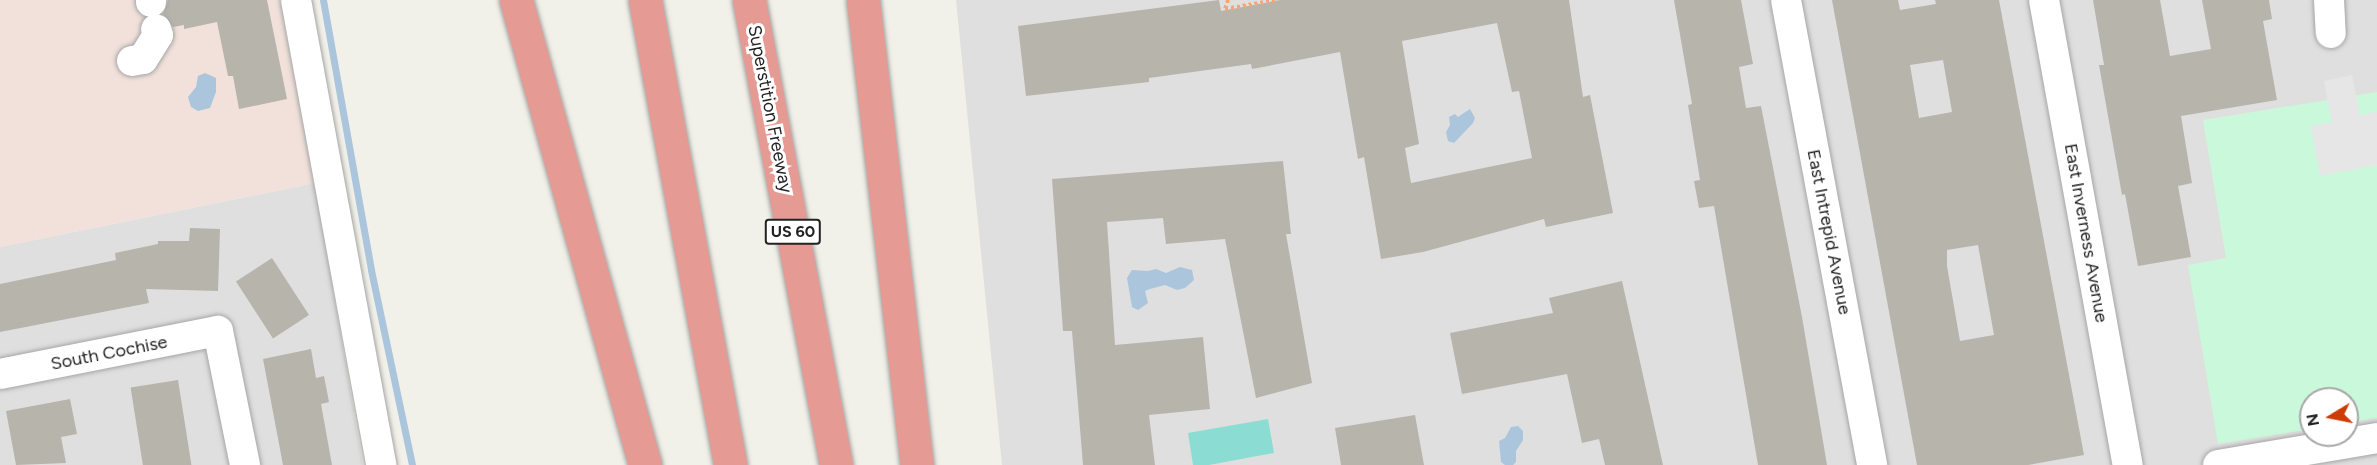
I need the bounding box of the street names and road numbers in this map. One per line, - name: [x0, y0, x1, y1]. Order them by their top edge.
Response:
- street label: Superstition Freeway: [743, 23, 797, 195]
- street label: East Inverness Avenue: [2060, 142, 2112, 324]
- street label: East Intrepid Avenue: [1802, 148, 1856, 316]
- road number: US 60: [764, 219, 822, 245]
- street label: South Cochise: [49, 331, 169, 375]

